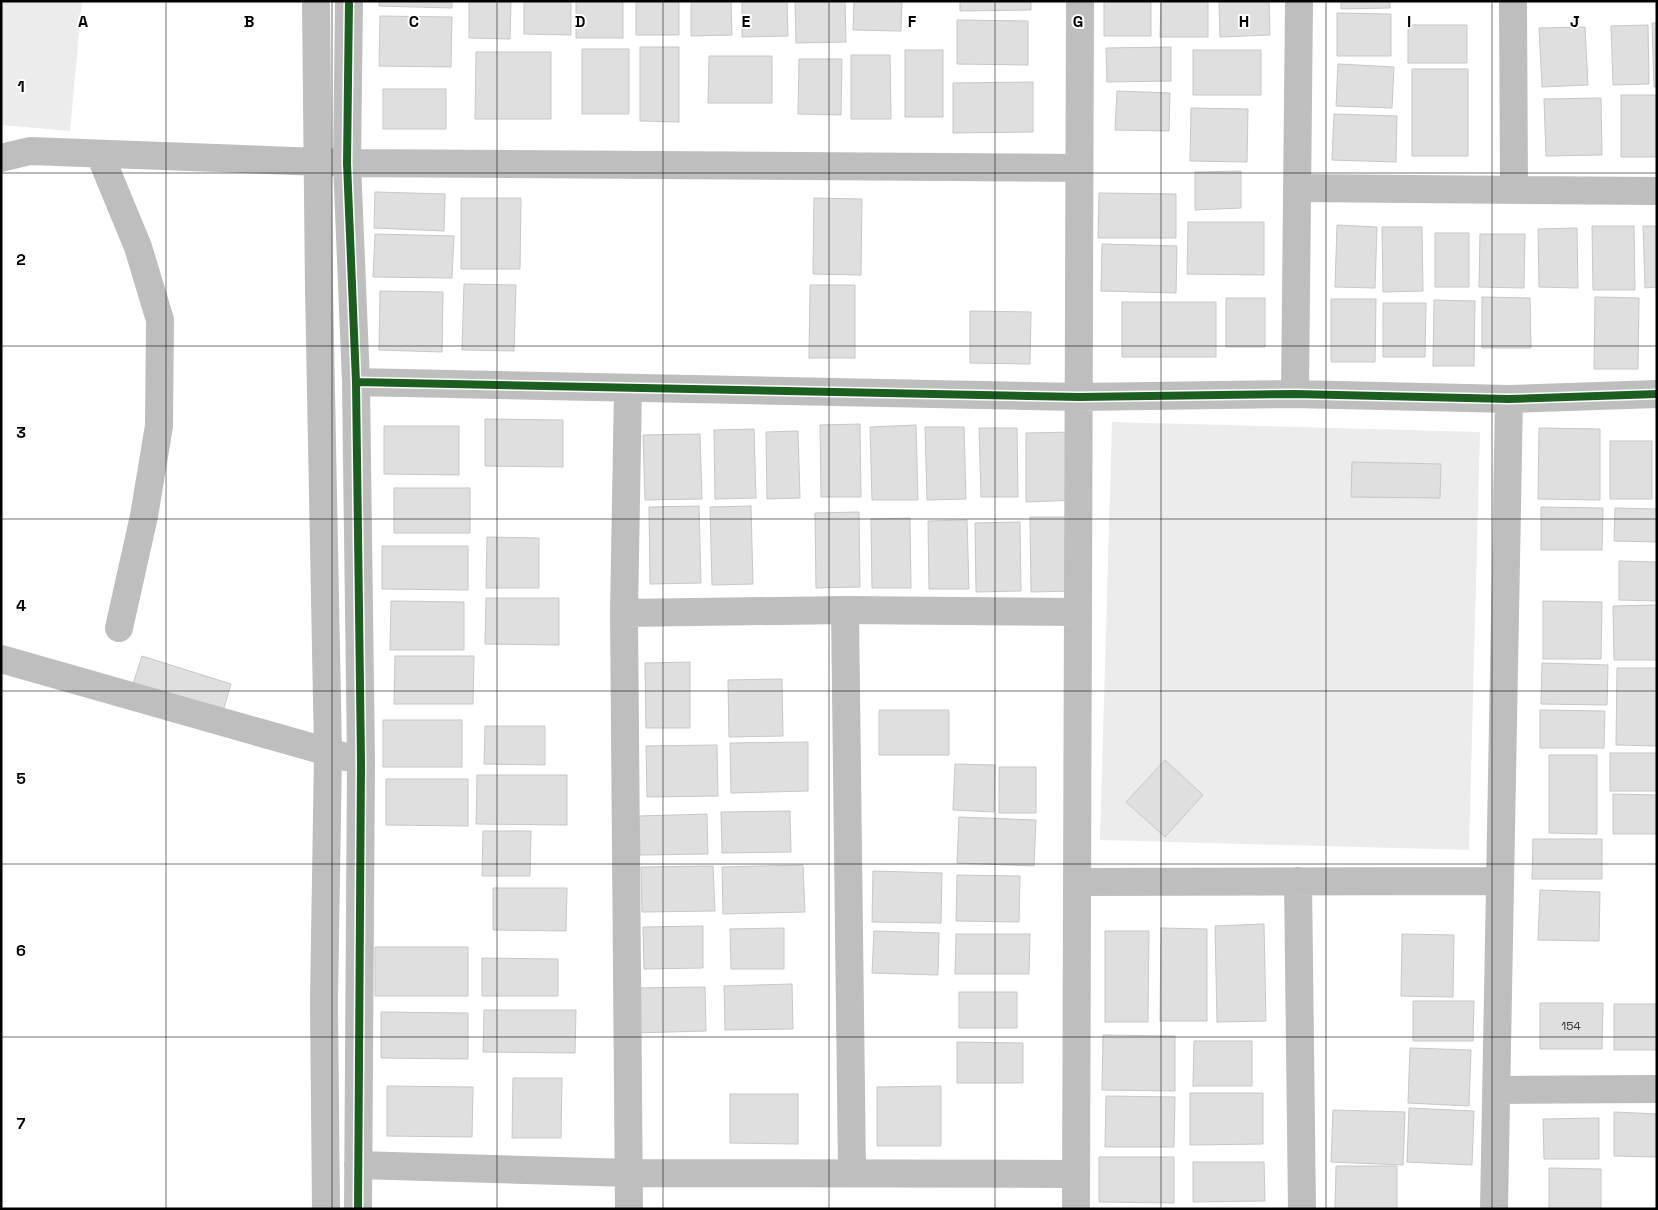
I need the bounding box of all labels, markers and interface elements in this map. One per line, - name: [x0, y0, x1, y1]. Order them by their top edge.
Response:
- text: A: [78, 11, 88, 32]
- text: B: [244, 11, 254, 32]
- text: C: [409, 11, 419, 32]
- text: D: [575, 11, 585, 32]
- text: E: [742, 11, 751, 32]
- text: F: [908, 11, 917, 32]
- text: G: [1073, 11, 1083, 32]
- text: H: [1239, 11, 1249, 32]
- text: I: [1407, 11, 1411, 32]
- text: J: [1570, 11, 1580, 32]
- text: 1: [17, 76, 25, 97]
- text: 2: [16, 249, 26, 270]
- text: 3: [16, 422, 26, 443]
- text: 4: [16, 595, 26, 616]
- text: 5: [16, 768, 26, 789]
- text: 6: [16, 940, 26, 961]
- house number: 154: [1561, 1018, 1581, 1034]
- text: 7: [17, 1113, 26, 1134]

